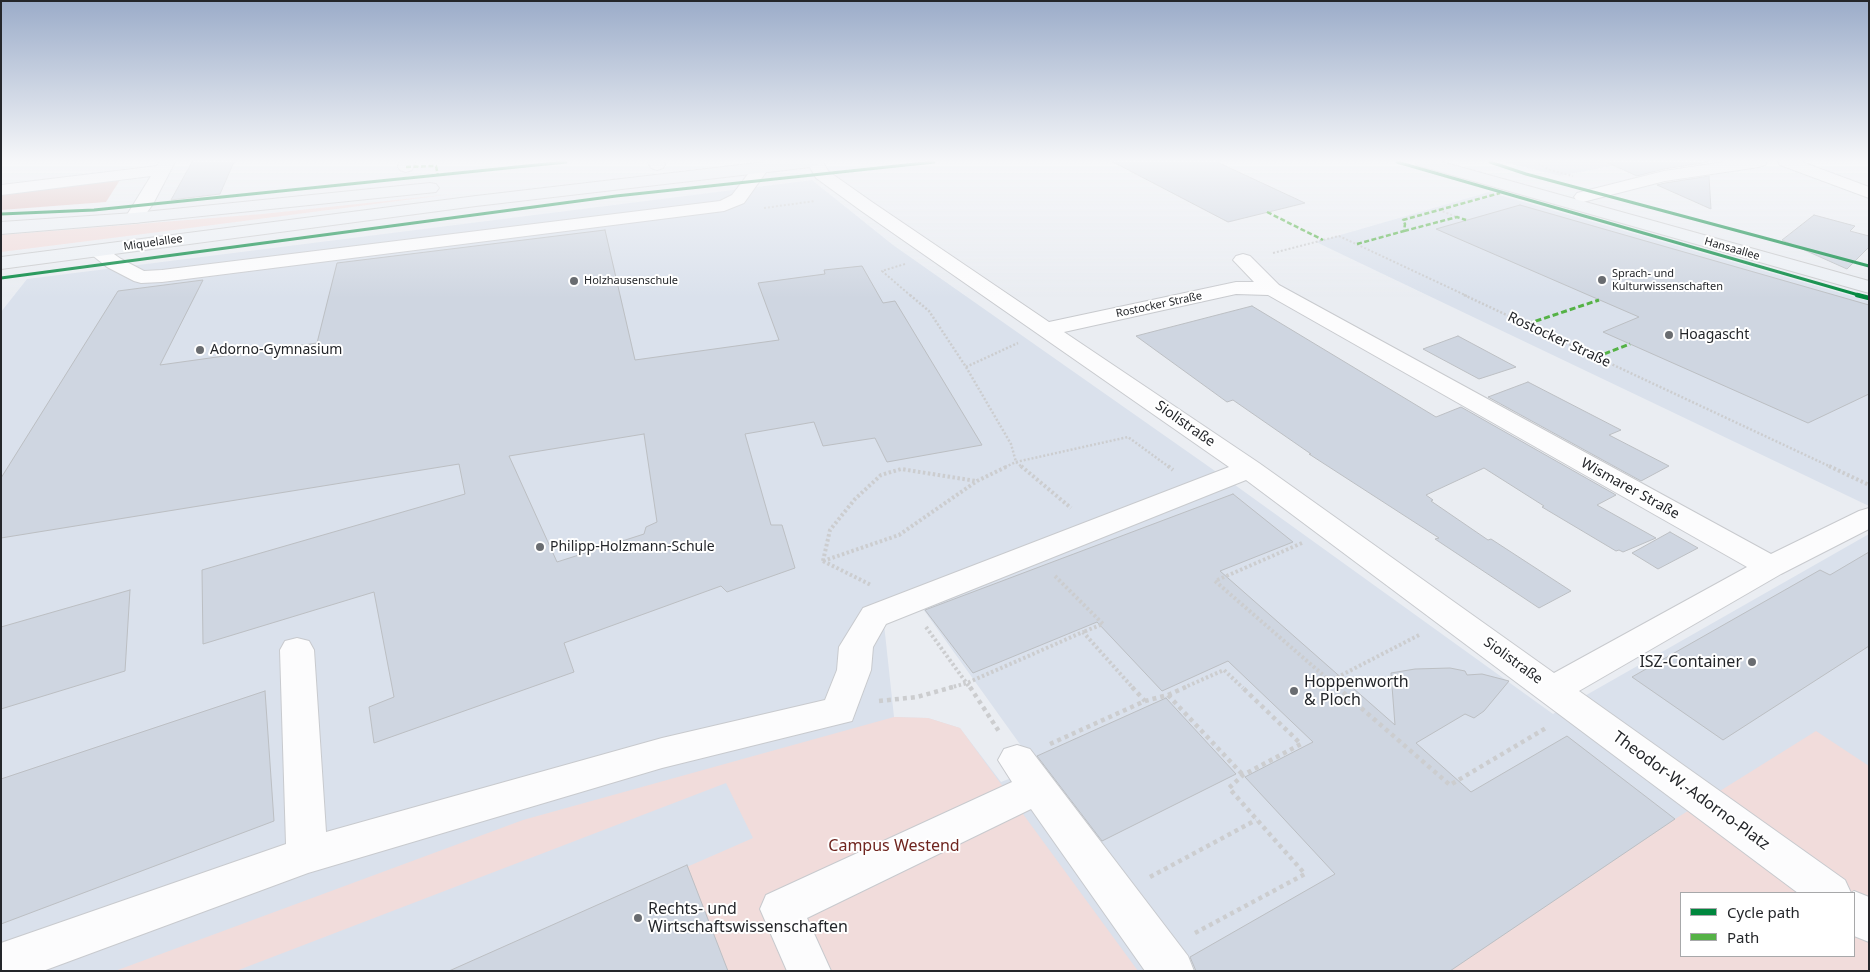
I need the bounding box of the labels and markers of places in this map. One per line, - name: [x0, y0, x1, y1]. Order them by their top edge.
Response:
- place label: Sprach- und Kulturwissenschaften: [1612, 267, 1723, 293]
- place label: Holzhausenschule: [584, 274, 678, 288]
- marker: Sprach- und Kulturwissenschaften: [1596, 274, 1608, 286]
- marker: Holzhausenschule: [568, 275, 580, 287]
- place label: Hoagascht: [1679, 327, 1749, 343]
- marker: Hoagascht: [1663, 329, 1675, 341]
- place label: Adorno-Gymnasium: [210, 342, 342, 358]
- marker: Adorno-Gymnasium: [194, 344, 206, 356]
- place label: Philipp-Holzmann-Schule: [550, 539, 715, 555]
- marker: Philipp-Holzmann-Schule: [534, 541, 546, 553]
- place label: ISZ-Container: [1639, 652, 1742, 672]
- marker: ISZ-Container: [1746, 656, 1758, 668]
- place label: Hoppenworth & Ploch: [1304, 672, 1409, 710]
- marker: Hoppenworth & Ploch: [1288, 685, 1300, 697]
- place label: Rechts- und Wirtschaftswissenschaften: [648, 899, 848, 937]
- marker: Rechts- und Wirtschaftswissenschaften: [632, 912, 644, 924]

